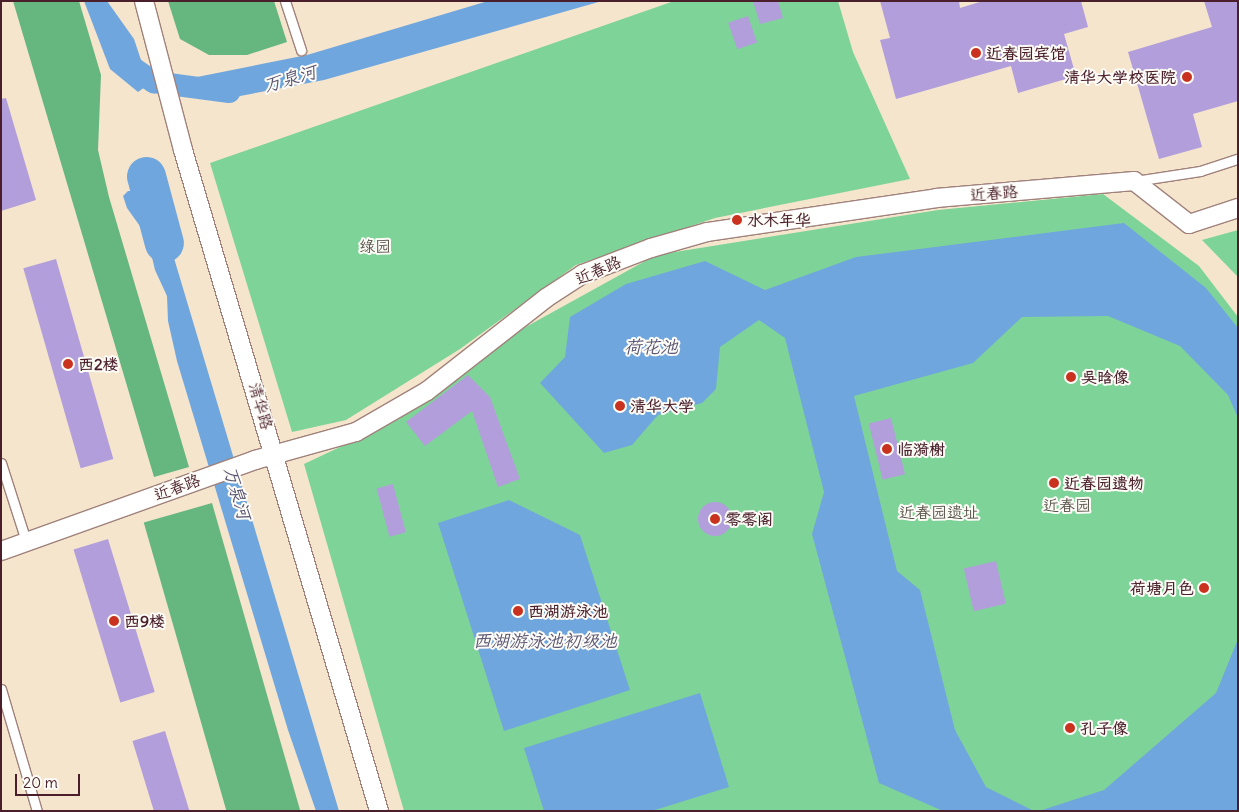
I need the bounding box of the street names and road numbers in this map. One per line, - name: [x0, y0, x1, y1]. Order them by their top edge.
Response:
- street label: 近春路: [969, 181, 1019, 205]
- street label: 近春路: [572, 251, 624, 289]
- street label: 清华路: [245, 380, 277, 432]
- street label: 近春路: [151, 470, 203, 504]

